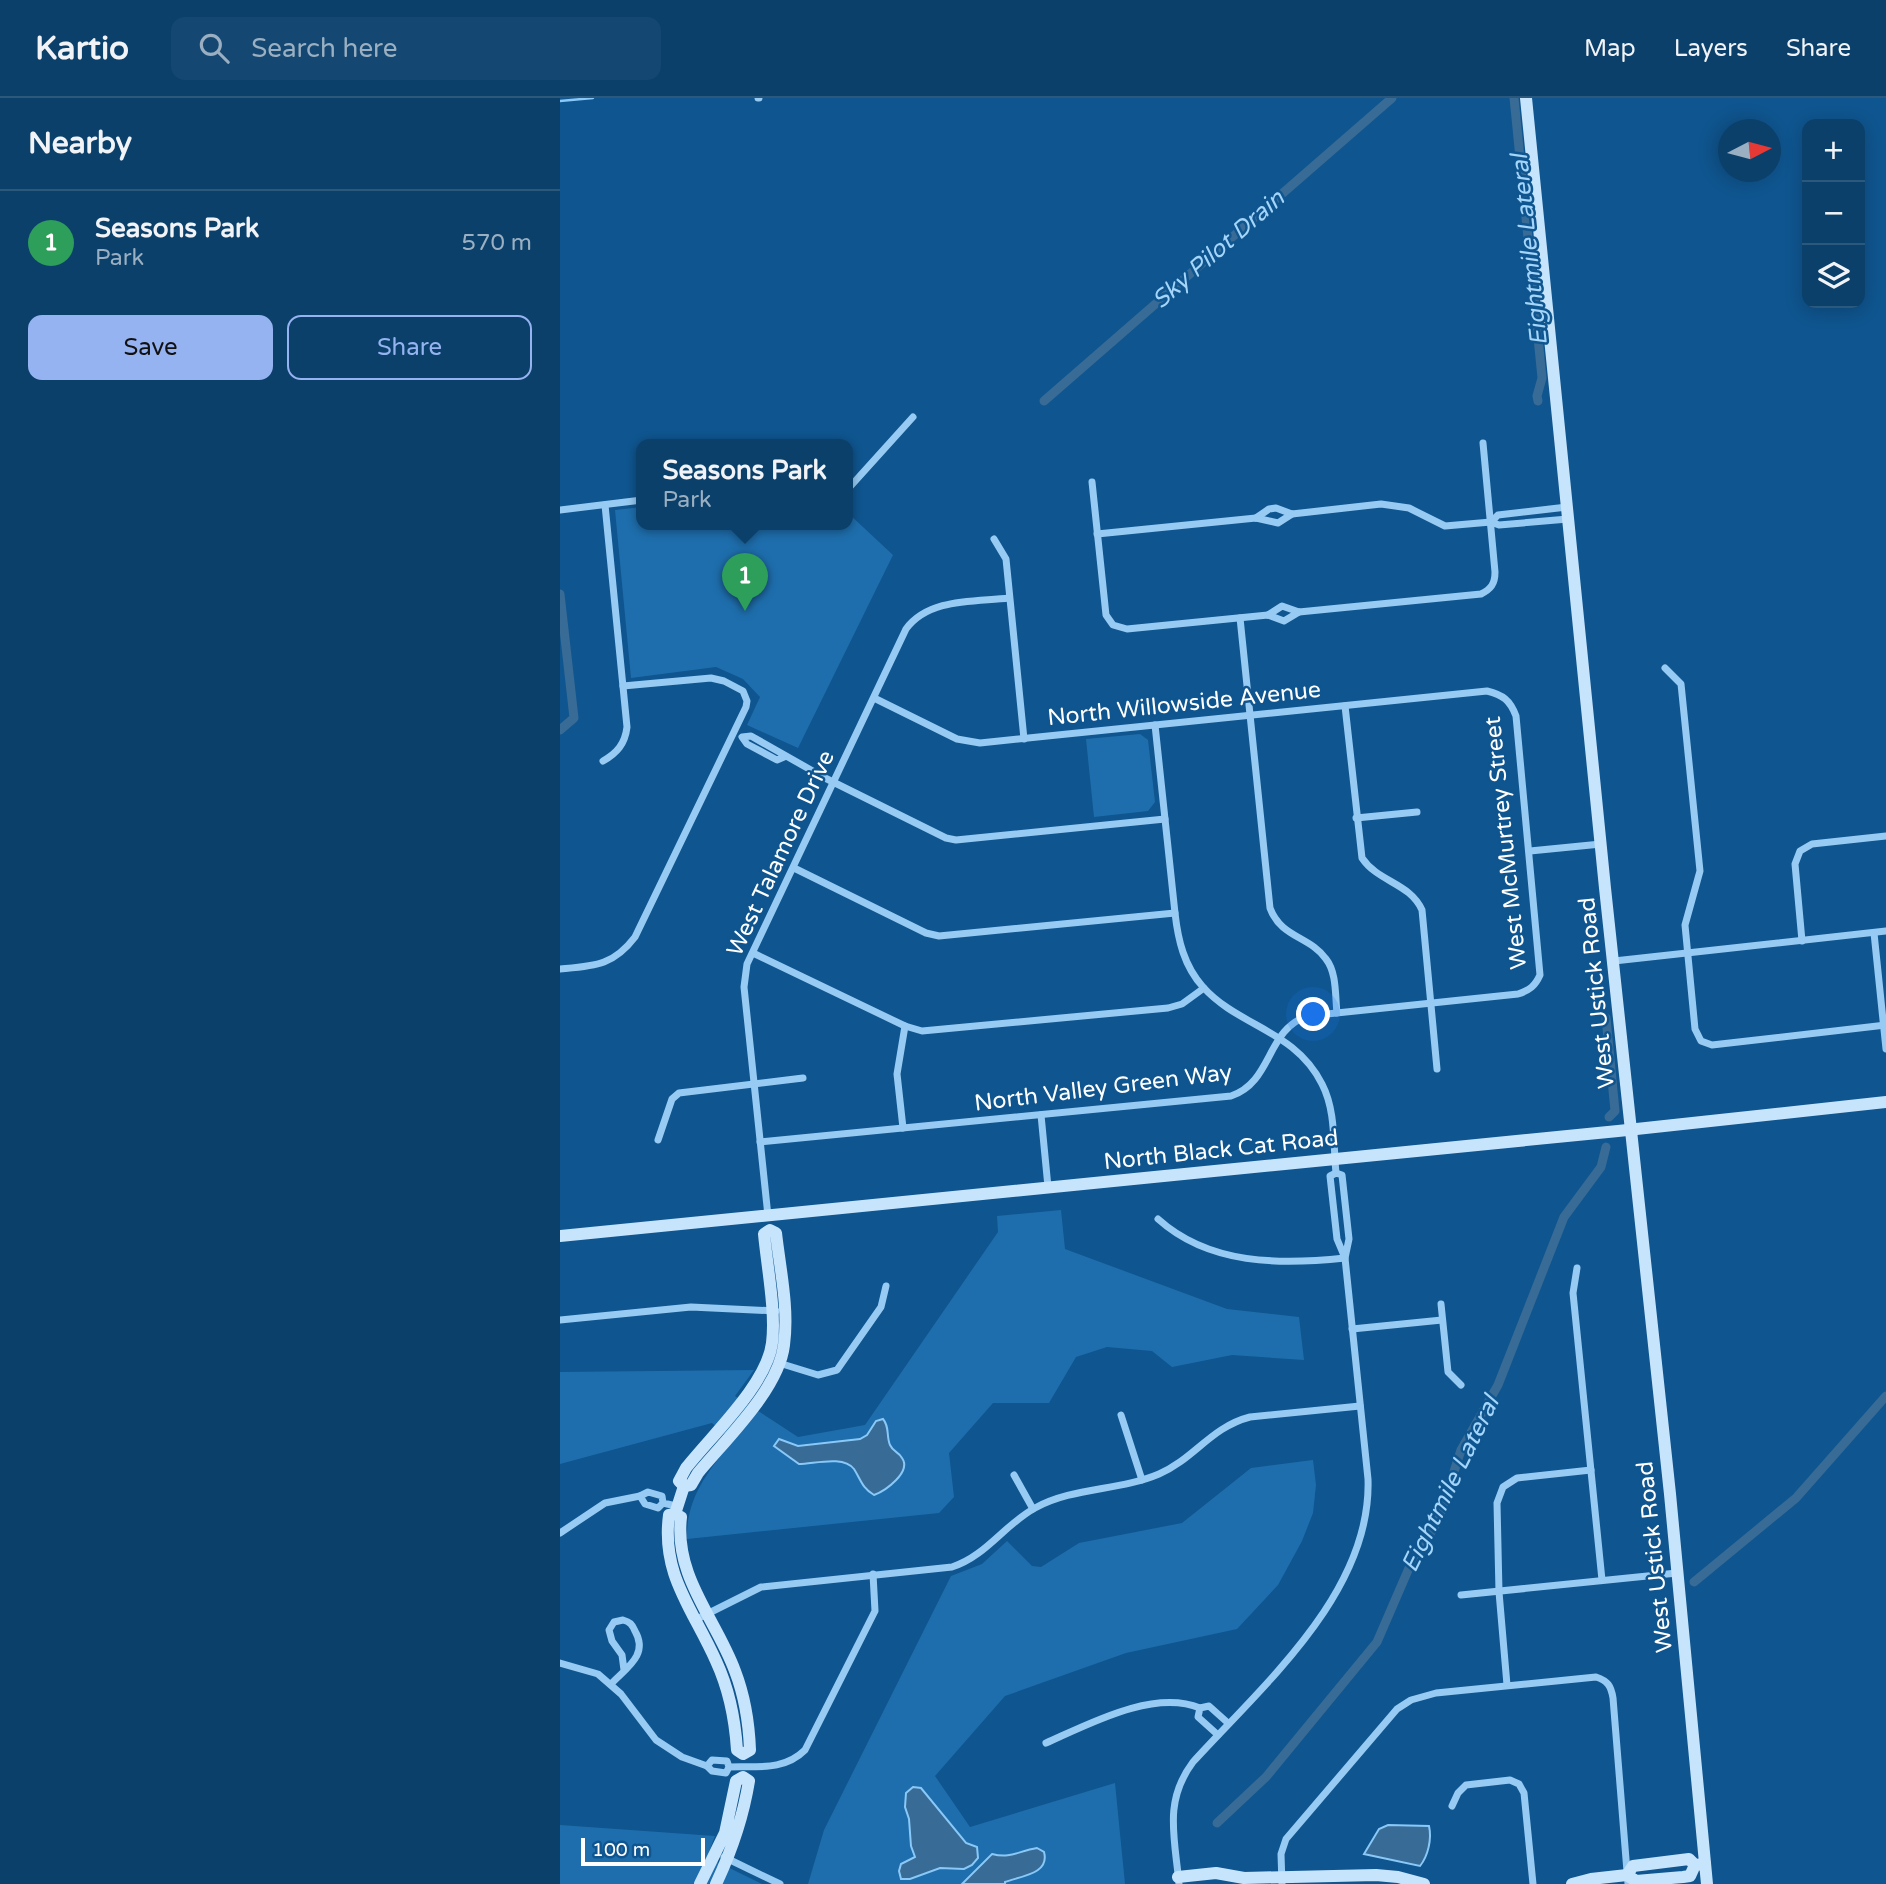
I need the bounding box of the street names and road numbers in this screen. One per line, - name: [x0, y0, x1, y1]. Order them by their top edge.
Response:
- street label: North Willowside Avenue: [1046, 676, 1322, 732]
- street label: West McMurtrey Street: [1479, 715, 1533, 971]
- street label: West Talamore Drive: [721, 746, 841, 961]
- street label: West Ustick Road: [1573, 896, 1621, 1090]
- street label: North Valley Green Way: [973, 1058, 1234, 1118]
- street label: North Black Cat Road: [1102, 1124, 1340, 1176]
- street label: West Ustick Road: [1631, 1460, 1679, 1654]

